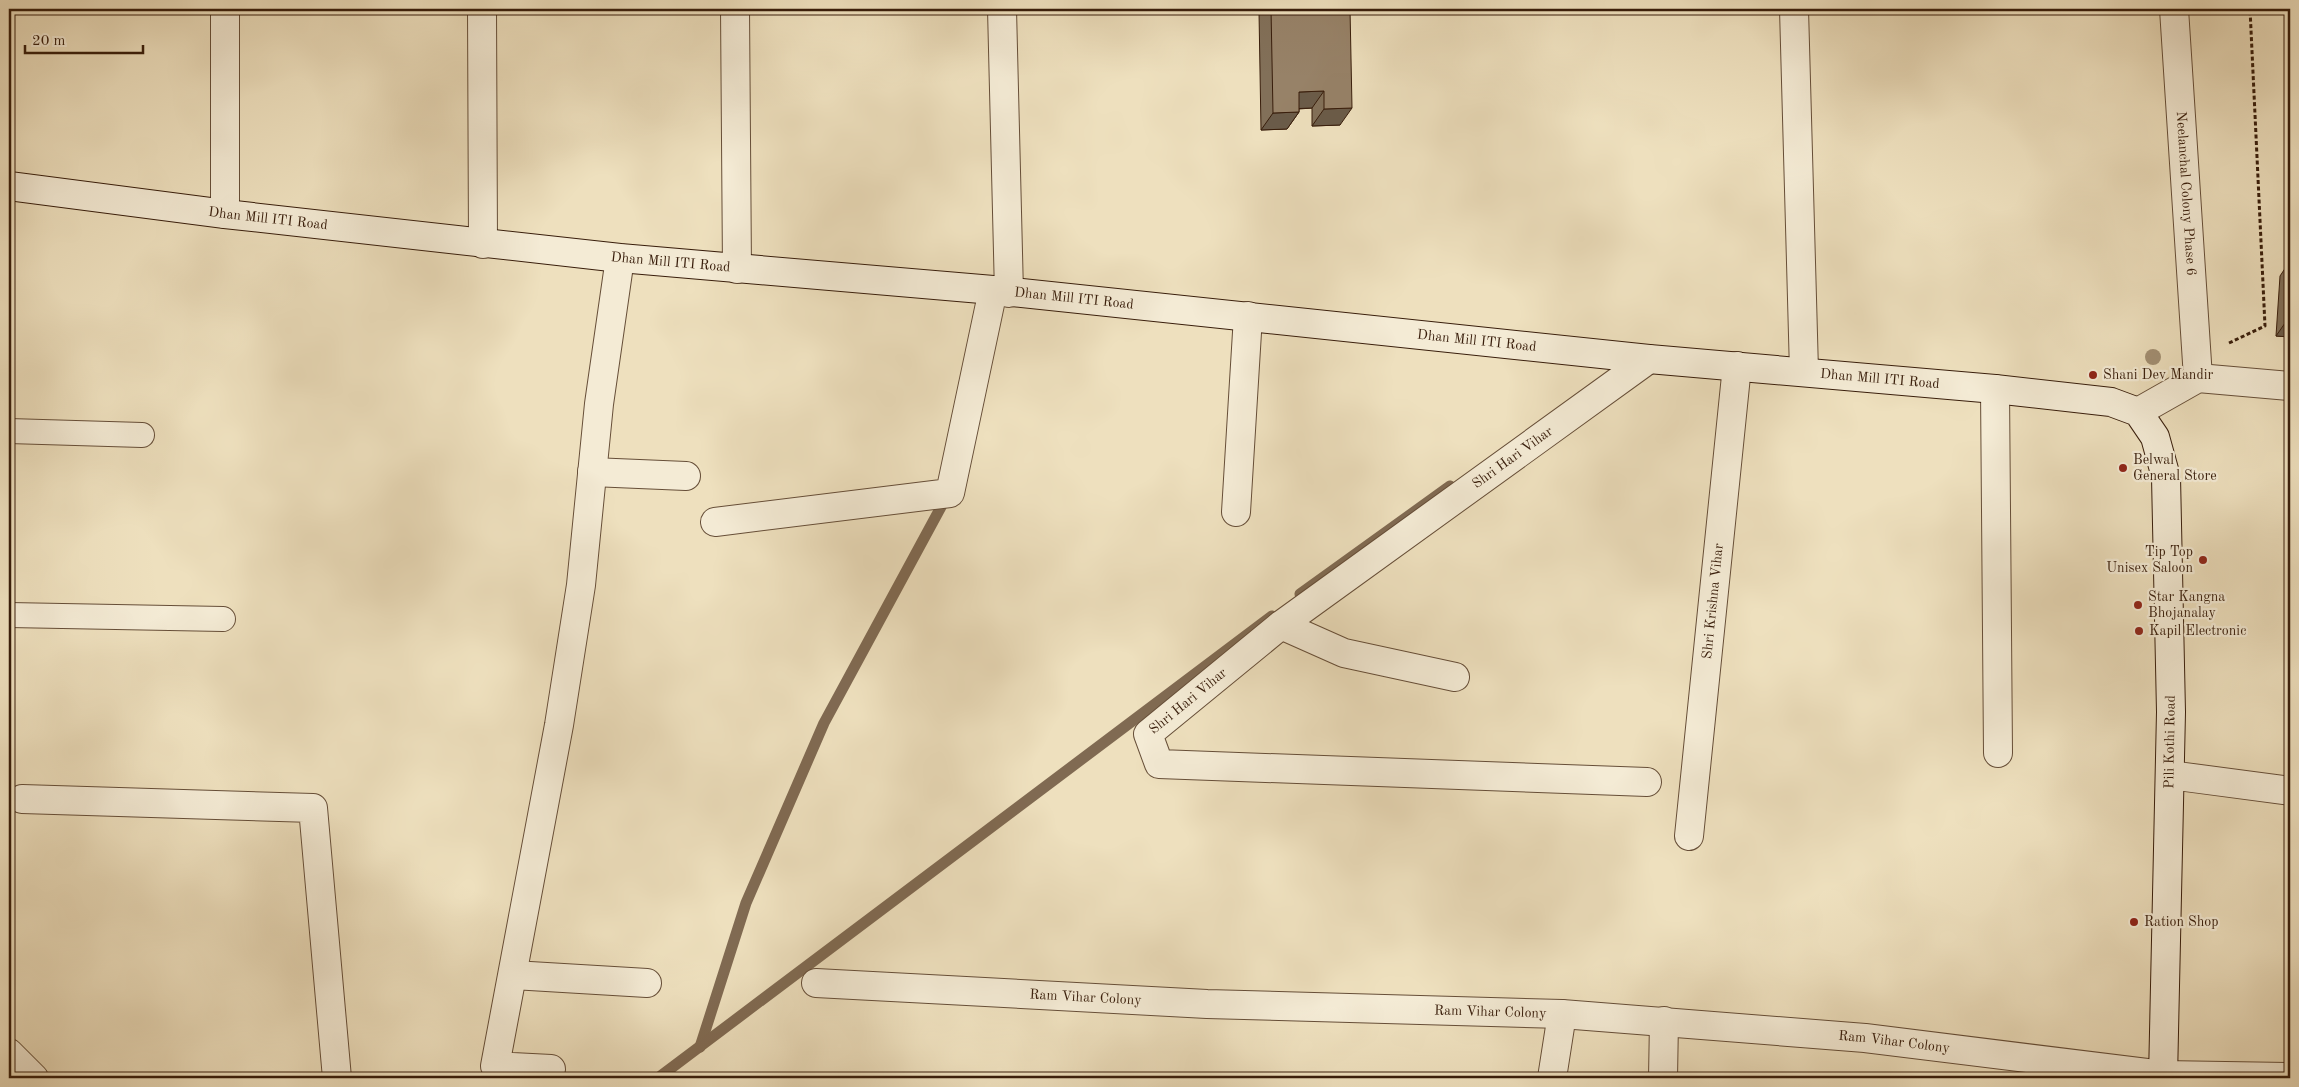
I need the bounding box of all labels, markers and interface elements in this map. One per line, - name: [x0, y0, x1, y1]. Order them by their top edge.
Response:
- scale bar: [25, 22, 142, 54]
- text: 20 m: [32, 34, 66, 49]
- street label: Neelanchal Colony Phase 6: [2174, 111, 2198, 276]
- street label: Dhan Mill ITI Road: [207, 205, 328, 232]
- street label: Dhan Mill ITI Road: [610, 250, 731, 274]
- street label: Dhan Mill ITI Road: [1013, 285, 1134, 312]
- street label: Dhan Mill ITI Road: [1416, 328, 1537, 354]
- street label: Dhan Mill ITI Road: [1819, 367, 1940, 391]
- place label: Shani Dev Mandir: [2103, 368, 2213, 382]
- marker: Shani Dev Mandir: [2087, 369, 2099, 381]
- street label: Shri Hari Vihar: [1470, 424, 1556, 491]
- place label: Belwal General Store: [2133, 453, 2217, 483]
- marker: Belwal General Store: [2117, 462, 2129, 474]
- street label: Shri Krishna Vihar: [1700, 542, 1726, 660]
- place label: Tip Top Unisex Saloon: [2106, 545, 2193, 575]
- marker: Tip Top Unisex Saloon: [2197, 554, 2209, 566]
- place label: Star Kangna Bhojanalay: [2148, 590, 2225, 620]
- marker: Star Kangna Bhojanalay: [2132, 599, 2144, 611]
- place label: Kapil Electronic: [2149, 624, 2246, 638]
- marker: Kapil Electronic: [2133, 625, 2145, 637]
- street label: Shri Hari Vihar: [1147, 665, 1230, 737]
- street label: Pili Kothi Road: [2162, 695, 2178, 789]
- place label: Ration Shop: [2144, 915, 2219, 929]
- marker: Ration Shop: [2128, 916, 2140, 928]
- street label: Ram Vihar Colony: [1029, 987, 1143, 1008]
- street label: Ram Vihar Colony: [1434, 1003, 1547, 1021]
- street label: Ram Vihar Colony: [1838, 1029, 1951, 1056]

